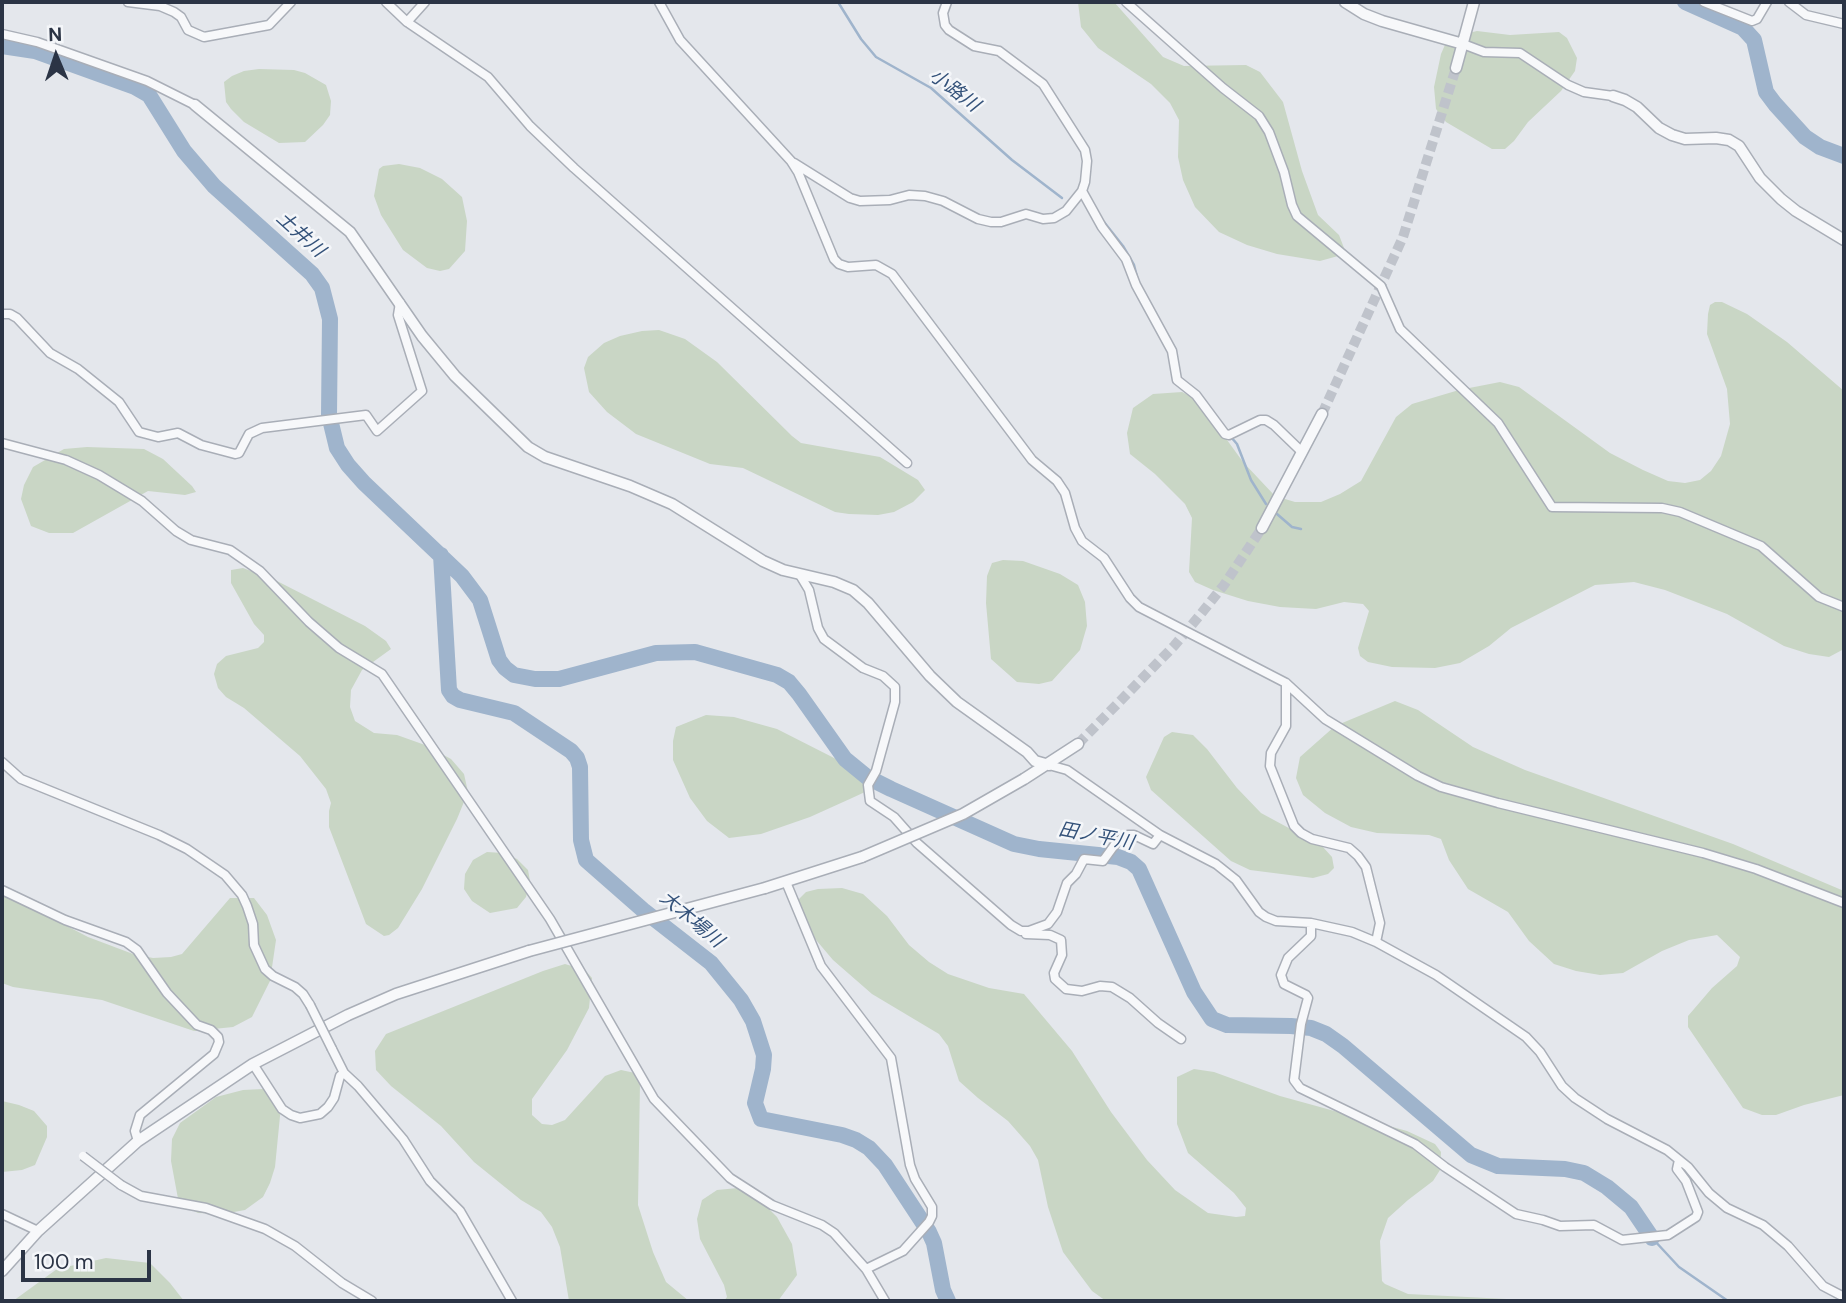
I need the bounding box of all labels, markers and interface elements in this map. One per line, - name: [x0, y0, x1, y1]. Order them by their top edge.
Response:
- north arrow: [21, 21, 91, 91]
- text: N: [48, 22, 63, 47]
- water label: 小路川: [924, 65, 984, 117]
- water label: 土井川: [271, 207, 329, 263]
- water label: 田ノ平川: [1057, 819, 1135, 855]
- water label: 大木場川: [655, 887, 727, 953]
- scale bar: [24, 1236, 154, 1280]
- text: 100 m: [34, 1248, 94, 1276]

